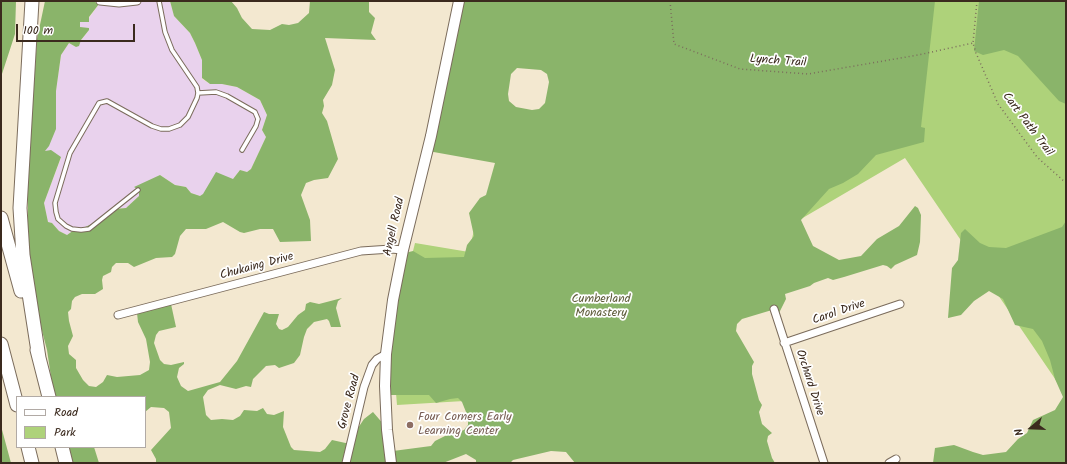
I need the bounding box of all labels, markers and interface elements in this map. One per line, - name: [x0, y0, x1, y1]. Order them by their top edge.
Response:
- scale bar: [18, 16, 137, 42]
- text: 100 m: [23, 21, 53, 40]
- street label: Lynch Trail: [749, 53, 807, 71]
- street label: Cart Path Trail: [998, 90, 1056, 160]
- street label: Angell Road: [381, 196, 409, 258]
- street label: Chukaing Drive: [219, 250, 295, 284]
- park label: Cumberland Monastery: [571, 293, 631, 321]
- street label: Carol Drive: [811, 297, 867, 329]
- street label: Orchard Drive: [792, 348, 826, 418]
- street label: Grove Road: [336, 373, 364, 431]
- legend: [16, 396, 146, 448]
- text: Road: [54, 403, 78, 422]
- north arrow: [1011, 408, 1051, 448]
- place label: Four Corners Early Learning Center: [418, 411, 512, 439]
- marker: Four Corners Early Learning Center: [405, 420, 415, 430]
- text: Park: [54, 423, 76, 442]
- text: N: [1010, 426, 1029, 438]

